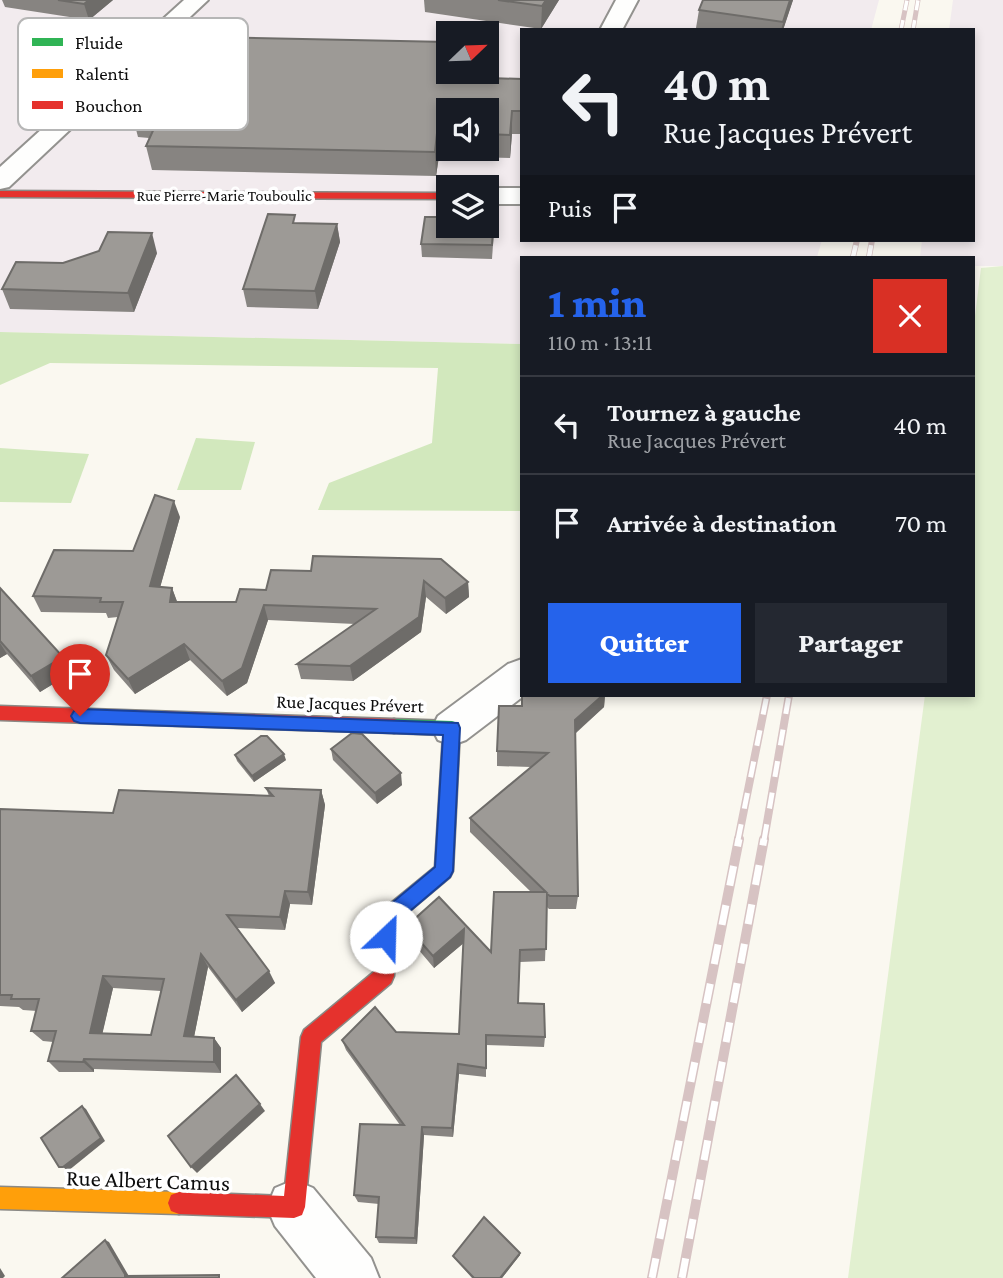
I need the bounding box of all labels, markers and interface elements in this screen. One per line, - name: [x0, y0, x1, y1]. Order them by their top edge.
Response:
- legend: [18, 18, 248, 130]
- north arrow: [436, 21, 499, 84]
- map controls: [436, 21, 499, 238]
- text: Fluide: [75, 32, 123, 53]
- icon: left: [548, 56, 639, 147]
- text: 40 m: [663, 56, 770, 111]
- text: Ralenti: [75, 63, 129, 84]
- text: Bouchon: [75, 95, 143, 116]
- button: sound: [436, 98, 499, 161]
- text: Rue Jacques Prévert: [663, 114, 912, 150]
- button: layers: [436, 175, 499, 238]
- street label: Rue Pierre-Marie Touboulic: [136, 187, 312, 204]
- icon: arrive: [606, 189, 644, 227]
- text: Puis: [548, 194, 592, 223]
- text: 1 min: [548, 279, 646, 326]
- button: close: [873, 279, 947, 353]
- text: 110 m · 13:11: [548, 329, 652, 355]
- text: Tournez à gauche: [607, 398, 801, 427]
- icon: left: [548, 406, 586, 444]
- text: 40 m: [893, 411, 947, 440]
- text: Rue Jacques Prévert: [607, 427, 786, 453]
- icon: arrive: [548, 504, 586, 542]
- text: Arrivée à destination: [607, 509, 837, 538]
- text: 70 m: [895, 509, 947, 538]
- button: Quitter: [548, 603, 741, 683]
- button: Partager: [755, 603, 947, 683]
- pin: [50, 644, 110, 716]
- icon: arrive: [61, 655, 99, 693]
- street label: Rue Jacques Prévert: [276, 690, 425, 717]
- position arrow: [349, 900, 423, 974]
- street label: Rue Albert Camus: [66, 1164, 230, 1196]

